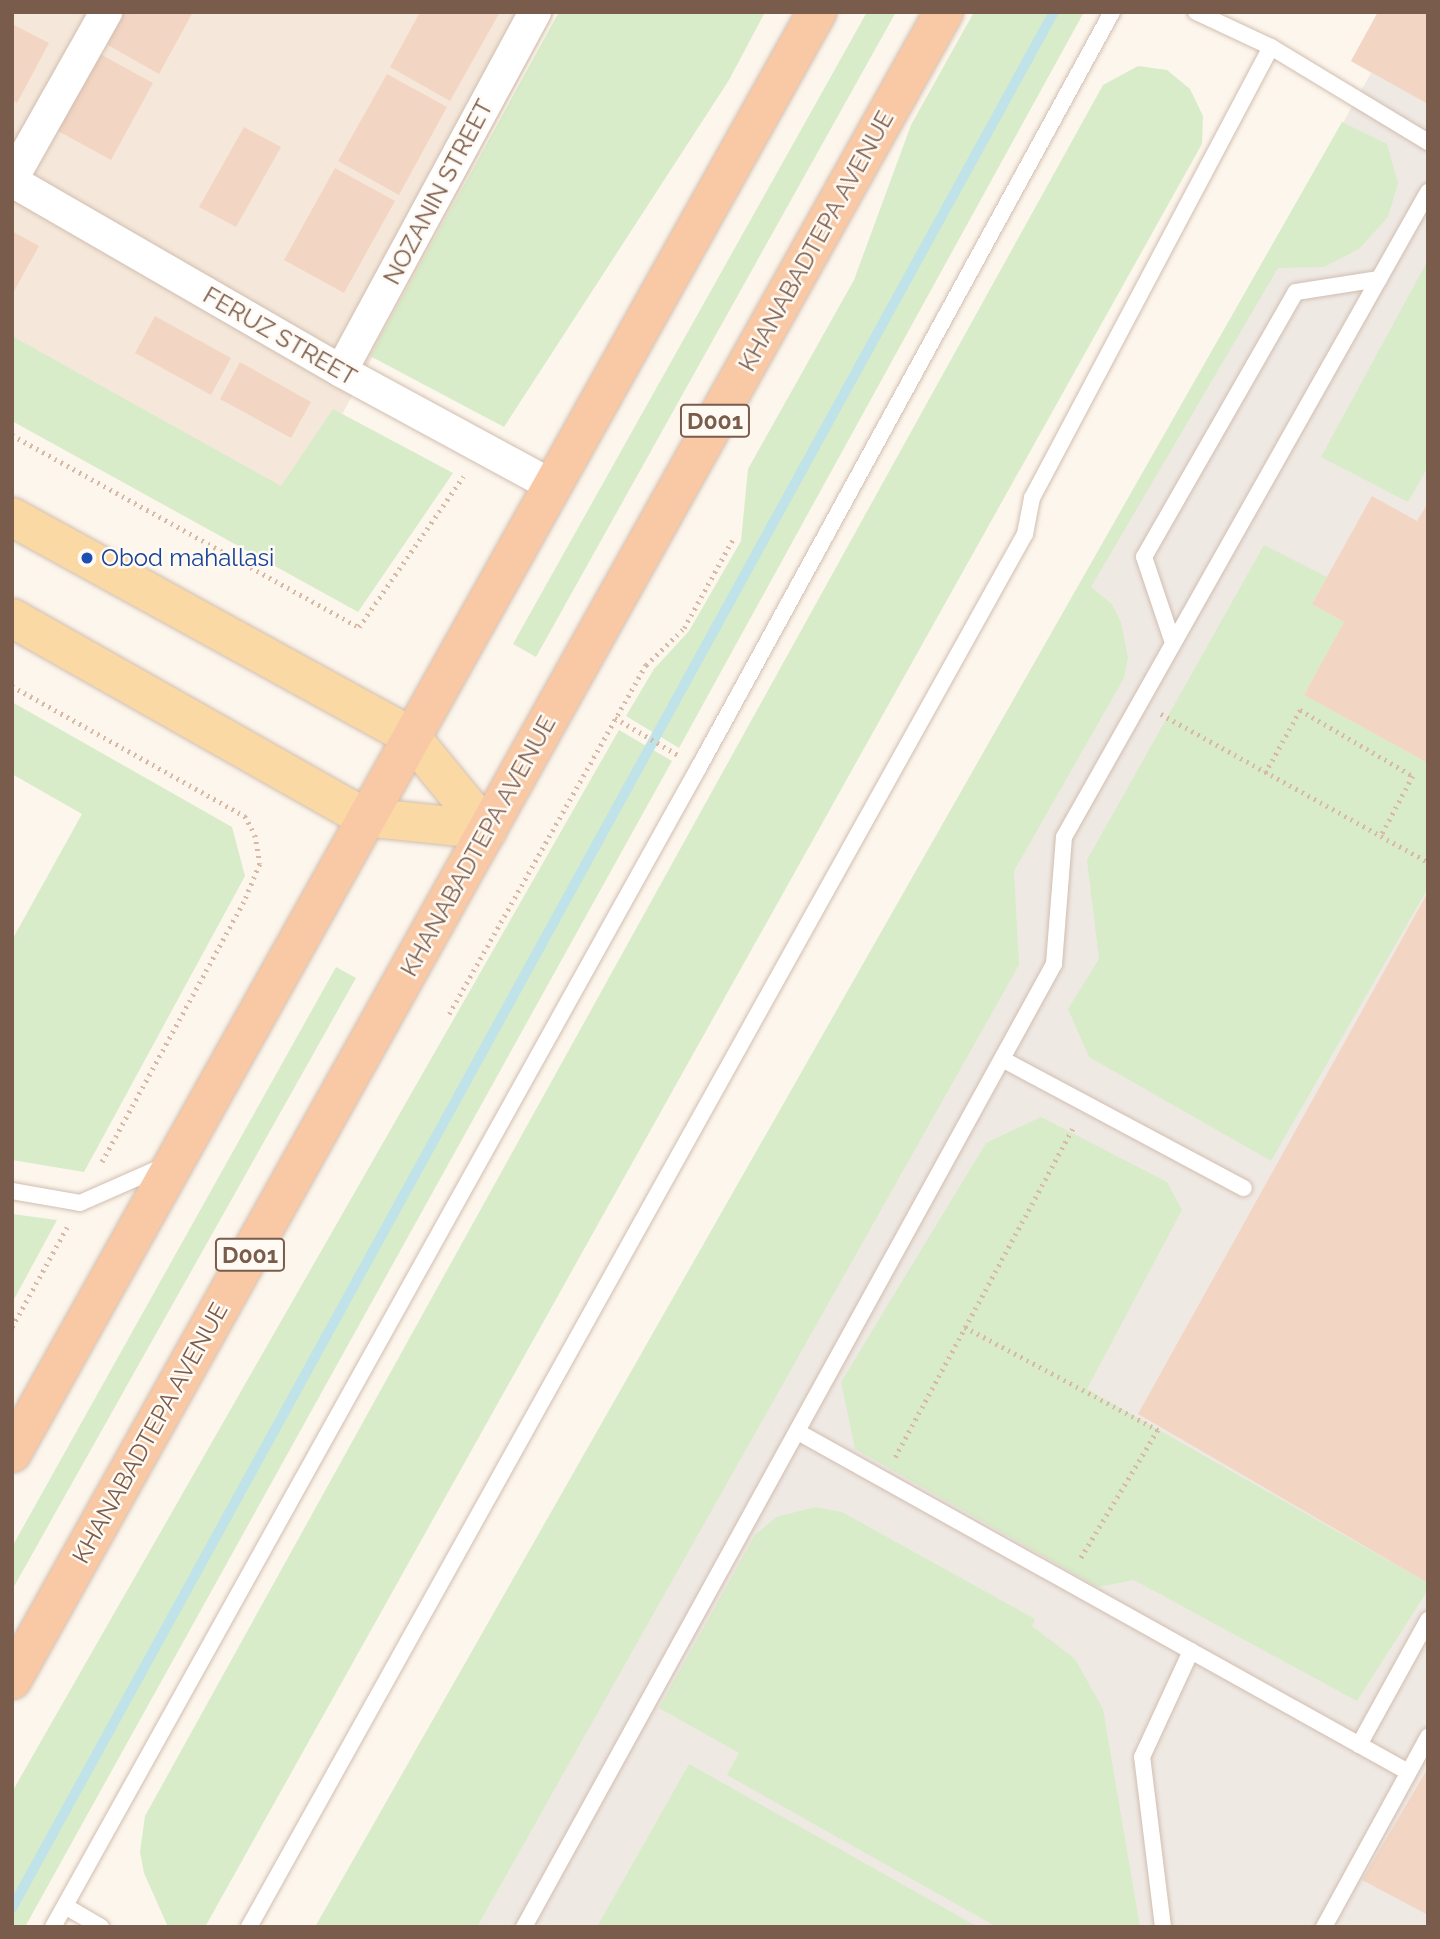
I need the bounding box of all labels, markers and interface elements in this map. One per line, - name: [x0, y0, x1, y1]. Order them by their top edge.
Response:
- street label: NOZANIN STREET: [377, 95, 499, 289]
- street label: KHANABADTEPA AVENUE: [732, 105, 900, 377]
- street label: FERUZ STREET: [198, 280, 362, 392]
- road number: D001: [678, 402, 752, 440]
- place label: Obod mahallasi: [101, 544, 274, 572]
- marker: Obod mahallasi: [79, 550, 95, 566]
- street label: KHANABADTEPA AVENUE: [394, 710, 562, 982]
- road number: D001: [213, 1236, 287, 1274]
- street label: KHANABADTEPA AVENUE: [66, 1297, 234, 1569]

